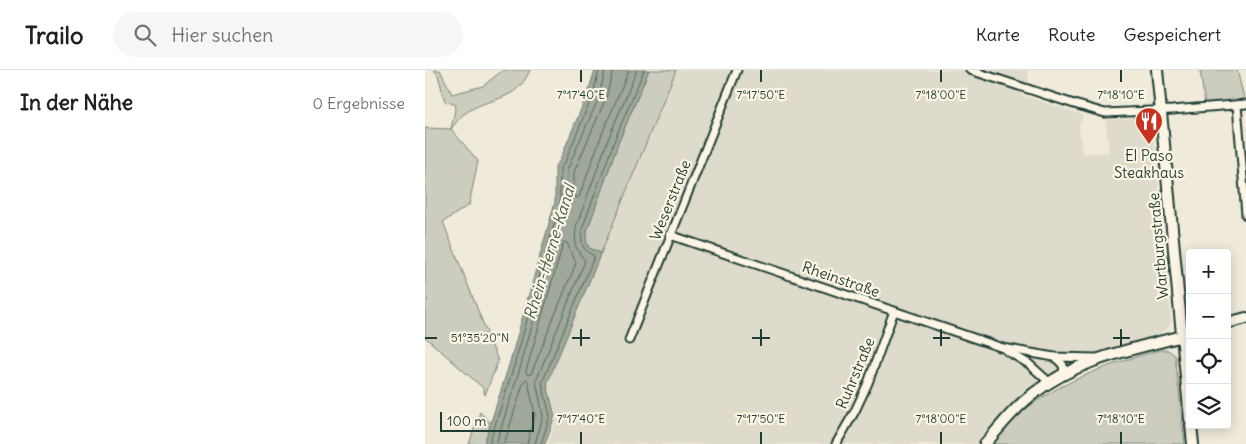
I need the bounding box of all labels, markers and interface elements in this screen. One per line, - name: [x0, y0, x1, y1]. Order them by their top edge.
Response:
- search box: [113, 12, 463, 57]
- text: Trailo: [25, 20, 83, 50]
- icon: search: [131, 21, 159, 49]
- text: Hier suchen: [171, 23, 273, 47]
- text: Karte: [976, 23, 1020, 46]
- text: Route: [1048, 23, 1095, 46]
- text: Gespeichert: [1123, 23, 1221, 46]
- text: 7°17'40"E: [557, 87, 605, 102]
- text: 7°17'50"E: [737, 87, 785, 102]
- text: 7°18'00"E: [916, 87, 966, 102]
- text: 7°18'10"E: [1097, 87, 1145, 102]
- text: In der Nähe: [20, 89, 133, 116]
- text: 0 Ergebnisse: [313, 93, 405, 113]
- restaurant icon: El Paso Steakhaus: [1134, 106, 1164, 145]
- place label: El Paso Steakhaus: [1114, 146, 1184, 182]
- street label: Weserstraße: [645, 157, 695, 243]
- water label: Rhein-Herne-Kanal: [519, 180, 580, 322]
- street label: Wartburgstraße: [1144, 192, 1172, 300]
- map controls: [1186, 249, 1231, 429]
- button: +: [1186, 249, 1231, 294]
- street label: Rheinstraße: [800, 257, 882, 301]
- button: −: [1186, 294, 1231, 339]
- text: 51°35'20"N: [451, 330, 509, 345]
- street label: Ruhrstraße: [831, 334, 879, 412]
- button: locate: [1186, 339, 1231, 384]
- button: layers: [1186, 384, 1231, 429]
- scale bar: [440, 409, 534, 432]
- text: 7°17'40"E: [557, 411, 605, 426]
- text: 7°17'50"E: [737, 411, 785, 426]
- text: 7°18'00"E: [916, 411, 966, 426]
- text: 7°18'10"E: [1097, 411, 1145, 426]
- text: 100 m: [447, 412, 487, 430]

